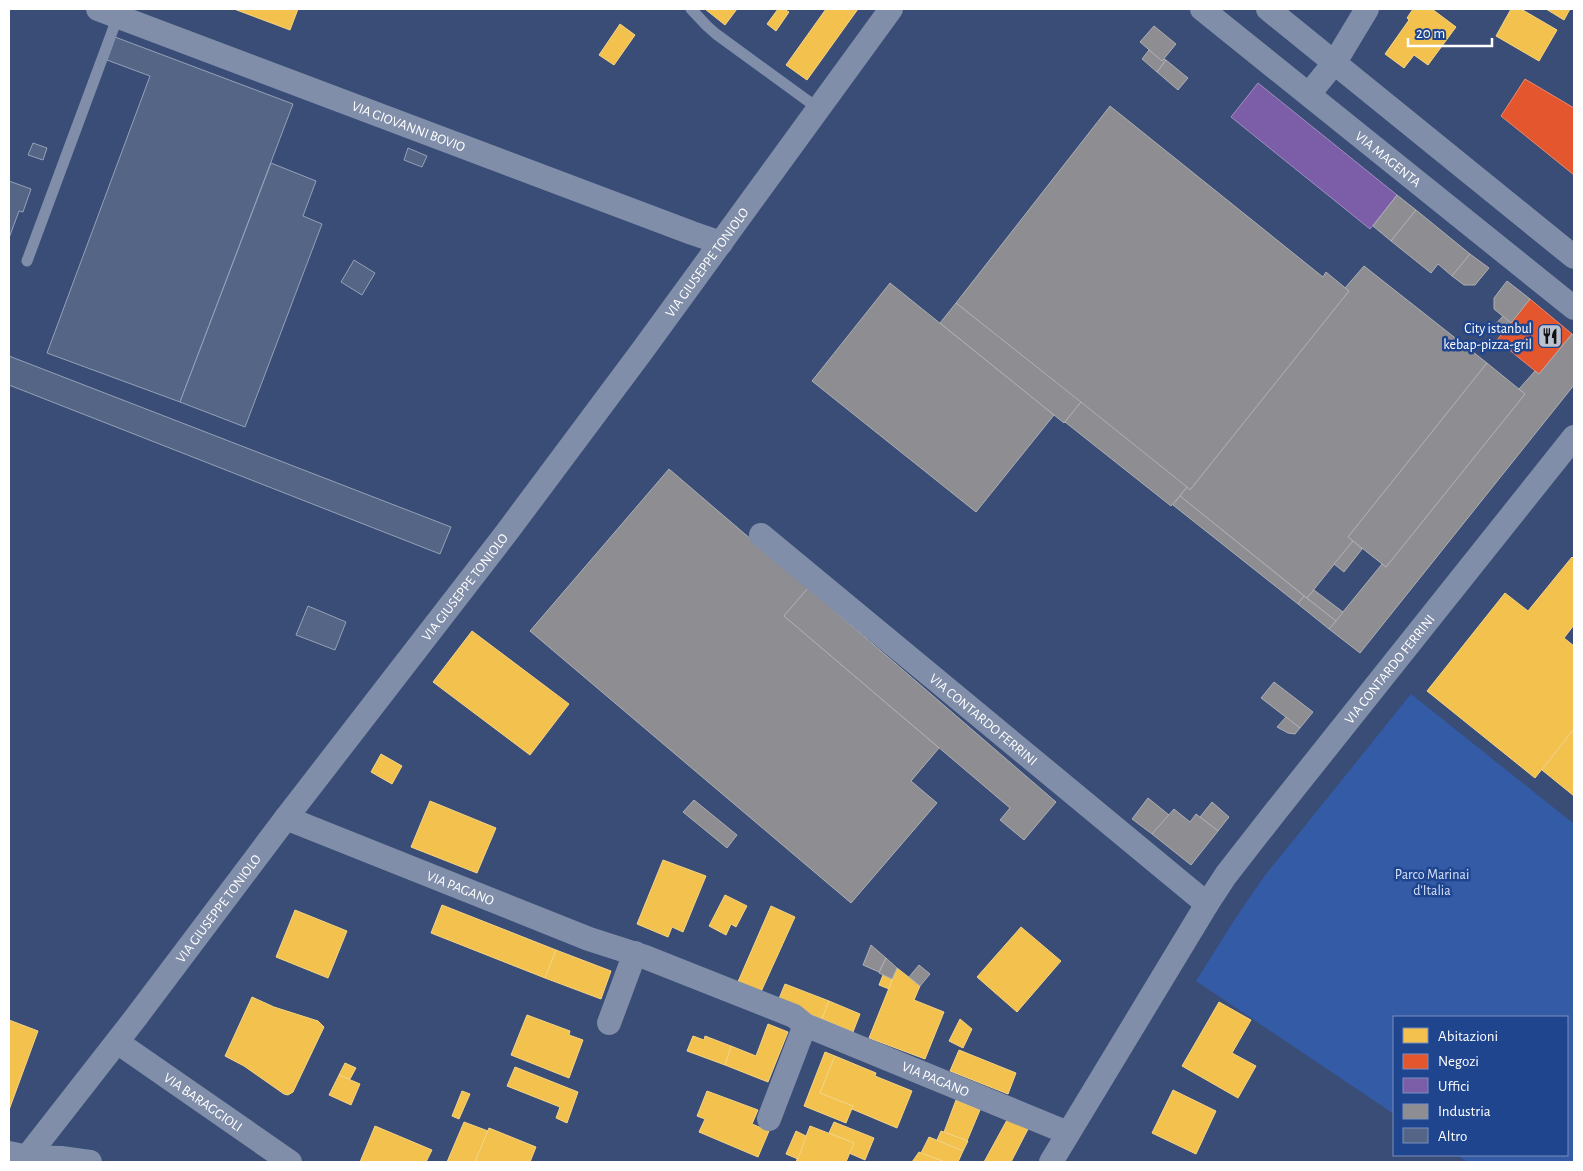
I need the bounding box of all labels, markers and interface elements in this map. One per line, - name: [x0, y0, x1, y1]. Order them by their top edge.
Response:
- scale bar: [1408, 15, 1492, 47]
- text: 20 m: [1416, 26, 1445, 41]
- street label: VIA GIOVANNI BOVIO: [350, 99, 467, 155]
- street label: VIA MAGENTA: [1352, 129, 1423, 190]
- street label: VIA GIUSEPPE TONIOLO: [663, 206, 752, 320]
- place label: City istanbul kebap-pizza-gril: [1443, 322, 1532, 352]
- restaurant icon: City istanbul kebap-pizza-gril: [1537, 323, 1563, 349]
- street label: VIA GIUSEPPE TONIOLO: [420, 531, 511, 644]
- street label: VIA CONTARDO FERRINI: [1342, 612, 1438, 727]
- street label: VIA CONTARDO FERRINI: [926, 671, 1040, 769]
- street label: VIA GIUSEPPE TONIOLO: [174, 852, 264, 966]
- park label: Parco Marinai d'Italia: [1395, 868, 1469, 898]
- street label: VIA PAGANO: [425, 869, 496, 908]
- legend: [1393, 1016, 1568, 1156]
- text: Abitazioni: [1438, 1029, 1498, 1044]
- text: Negozi: [1438, 1054, 1479, 1069]
- street label: VIA PAGANO: [900, 1060, 971, 1100]
- street label: VIA BARAGGIOLI: [161, 1071, 245, 1135]
- text: Uffici: [1438, 1079, 1470, 1094]
- text: Industria: [1438, 1104, 1491, 1119]
- text: Altro: [1438, 1129, 1467, 1144]

